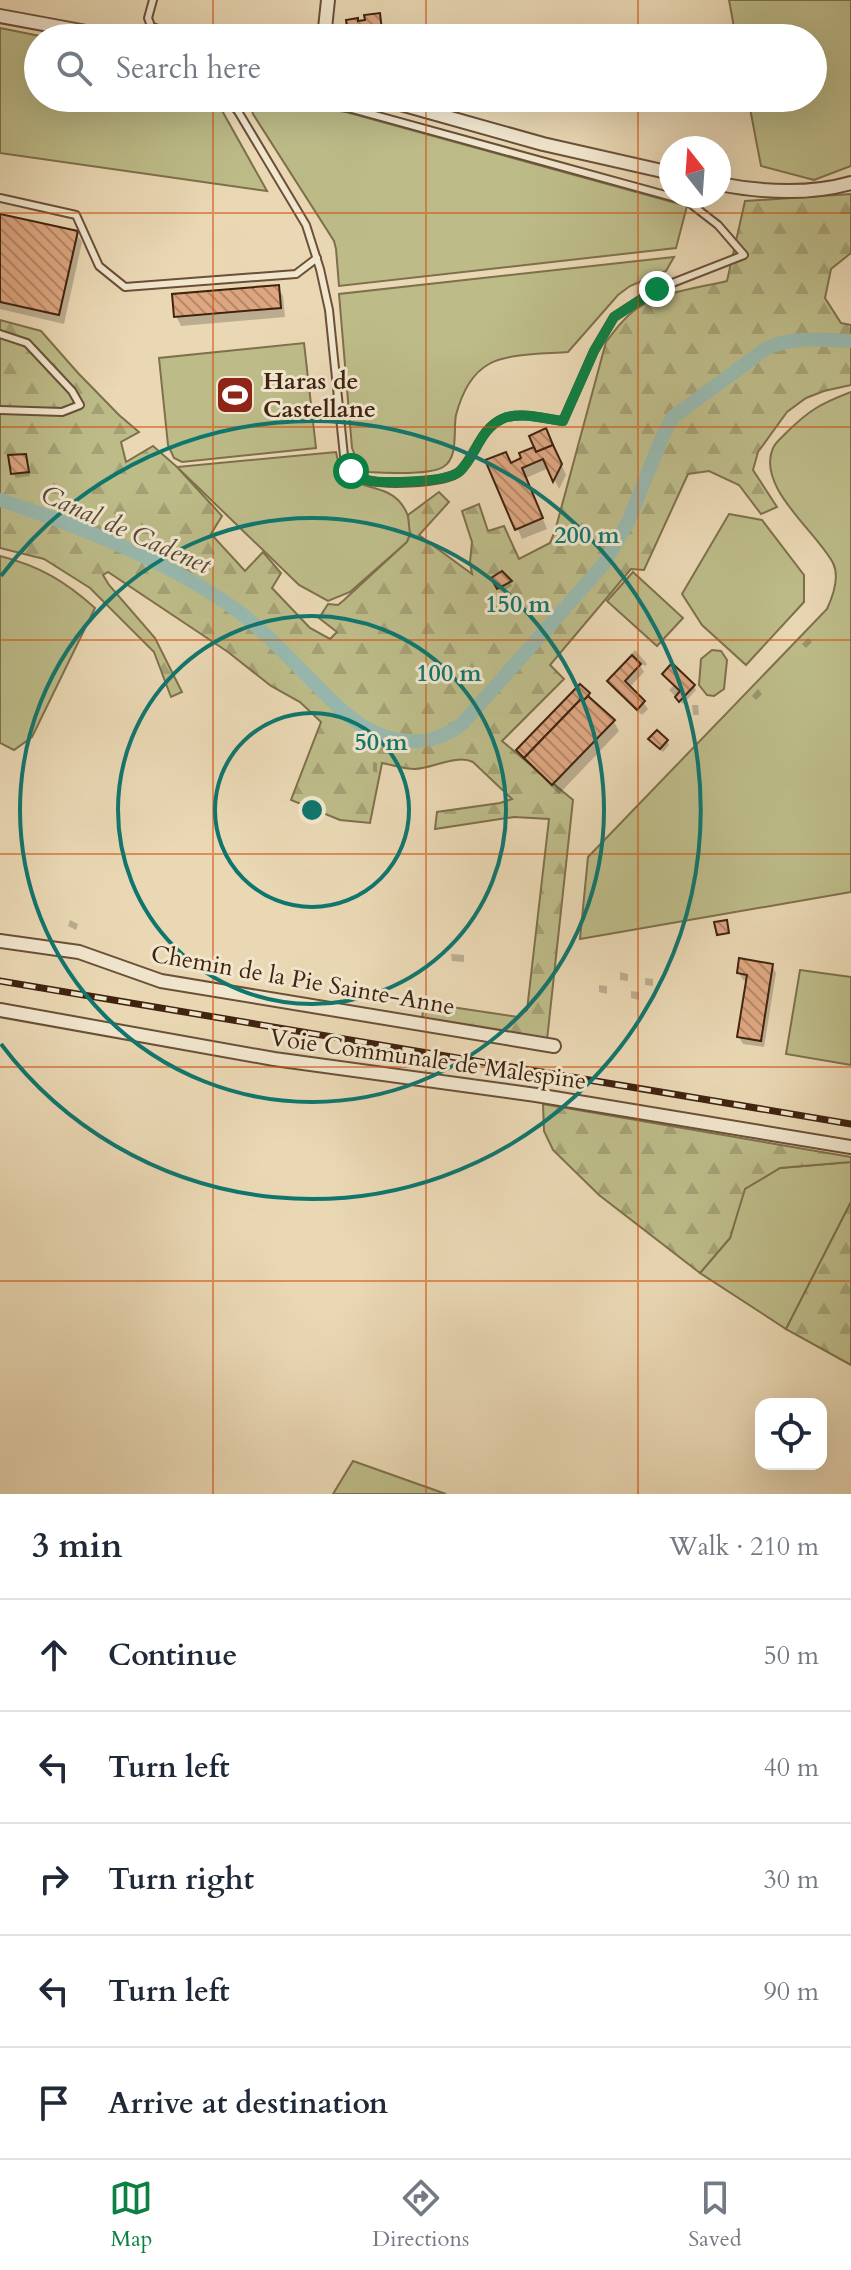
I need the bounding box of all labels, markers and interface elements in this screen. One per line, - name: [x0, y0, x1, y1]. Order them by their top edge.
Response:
- search box: [24, 24, 827, 112]
- icon: search: [52, 46, 96, 90]
- text: Search here: [116, 48, 261, 89]
- north arrow: [659, 136, 731, 208]
- route end: [639, 271, 675, 307]
- place label: Haras de Castellane: [263, 365, 376, 426]
- sports icon: Haras de Castellane: [214, 374, 256, 416]
- route start: [333, 453, 369, 489]
- water label: Canal de Cadenet: [36, 477, 217, 583]
- text: 200 m: [554, 519, 621, 552]
- text: 150 m: [485, 588, 552, 621]
- text: 100 m: [416, 657, 483, 690]
- text: 50 m: [354, 726, 408, 759]
- centre of rings: [298, 796, 326, 824]
- street label: Chemin de la Pie Sainte-Anne: [148, 937, 457, 1023]
- street label: Voie Communale de Malespine: [267, 1021, 588, 1098]
- map controls: [755, 1398, 827, 1470]
- button: locate: [755, 1398, 827, 1470]
- text: 3 min: [32, 1523, 123, 1569]
- text: Walk · 210 m: [669, 1529, 819, 1564]
- icon: ahead: [32, 1633, 76, 1677]
- text: Continue: [108, 1635, 237, 1676]
- text: 50 m: [763, 1638, 819, 1673]
- icon: left: [32, 1745, 76, 1789]
- text: Turn left: [108, 1747, 230, 1788]
- text: 40 m: [763, 1750, 819, 1785]
- icon: right: [32, 1857, 76, 1901]
- text: Turn right: [108, 1859, 254, 1900]
- text: 30 m: [763, 1862, 819, 1897]
- icon: left: [32, 1969, 76, 2013]
- text: Turn left: [108, 1971, 230, 2012]
- text: 90 m: [763, 1974, 819, 2009]
- icon: arrive: [32, 2081, 76, 2125]
- text: Arrive at destination: [108, 2083, 388, 2124]
- tab: Map: [109, 2176, 153, 2254]
- tab: Directions: [372, 2176, 469, 2254]
- tab: Saved: [688, 2176, 742, 2254]

